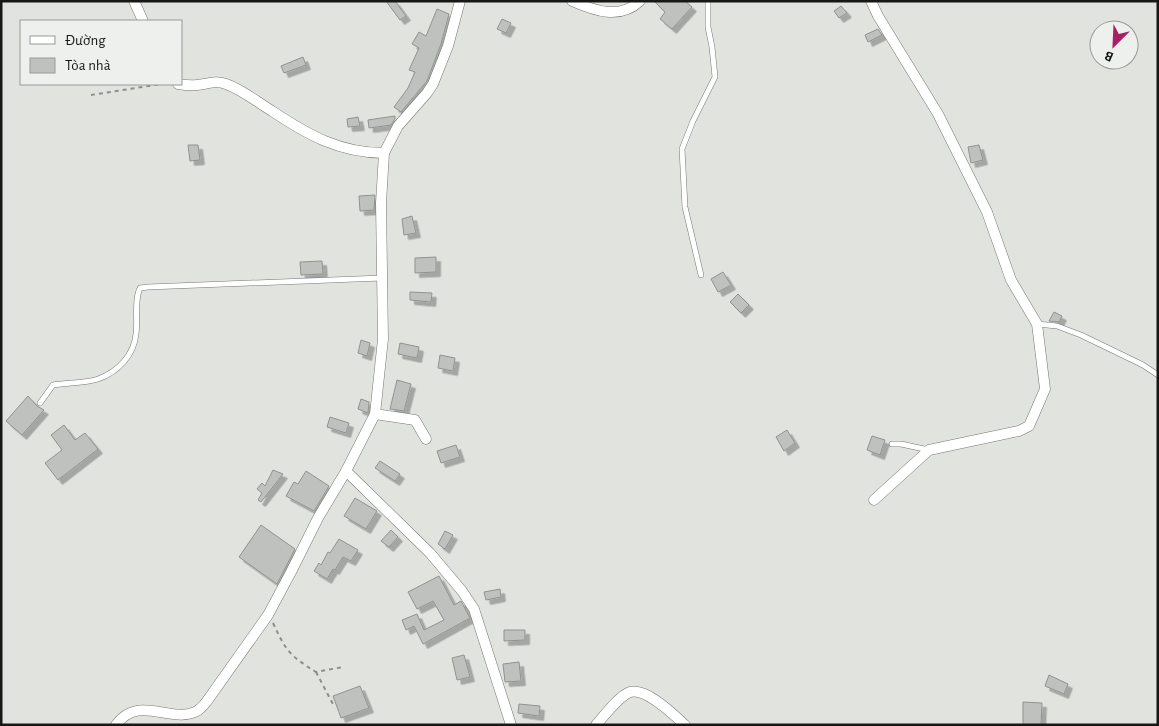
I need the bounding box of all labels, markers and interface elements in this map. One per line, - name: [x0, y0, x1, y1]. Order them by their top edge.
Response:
- legend: [20, 20, 182, 85]
- north arrow: [1089, 20, 1139, 70]
- text: Đường: [65, 33, 106, 48]
- text: B: [1103, 48, 1116, 64]
- text: Tòa nhà: [65, 58, 111, 73]

